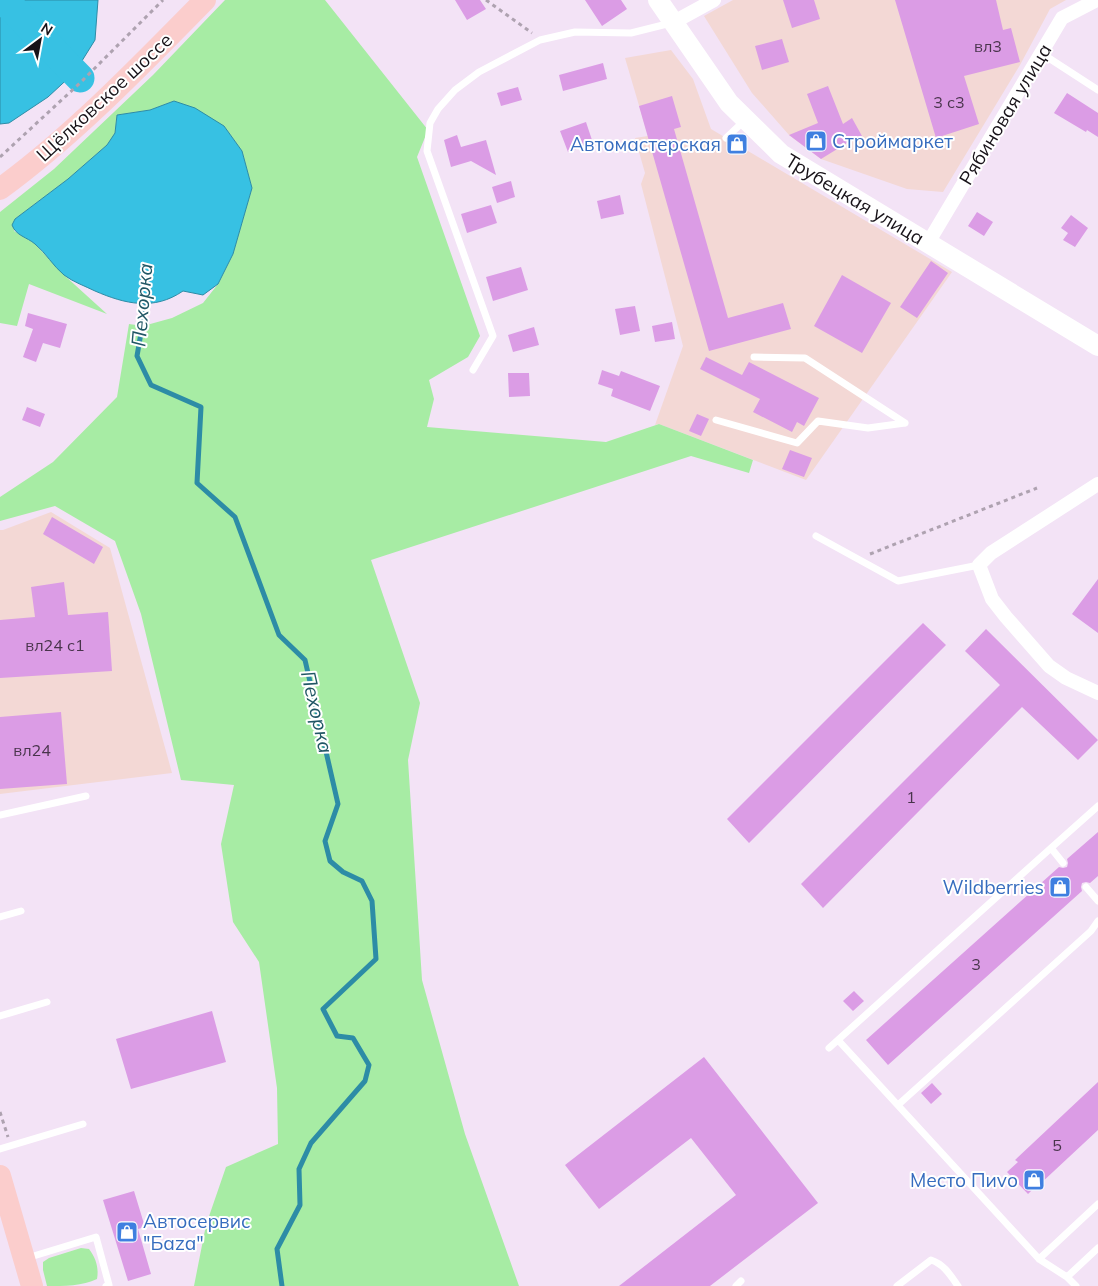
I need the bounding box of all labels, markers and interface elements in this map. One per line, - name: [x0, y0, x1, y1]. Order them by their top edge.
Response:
- north arrow: [15, 15, 65, 65]
- text: N: [38, 19, 56, 39]
- street label: Щёлковское шоссе: [31, 28, 177, 166]
- house number: вл3: [974, 36, 1002, 56]
- street label: Рябиновая улица: [953, 39, 1057, 189]
- house number: 3 с3: [933, 92, 965, 112]
- shop icon: Строймаркет: [804, 129, 828, 153]
- place label: Строймаркет: [832, 129, 953, 153]
- place label: Автомастерская: [570, 132, 721, 156]
- shop icon: Автомастерская: [725, 132, 749, 156]
- street label: Трубецкая улица: [781, 148, 929, 250]
- water label: Пехорка: [125, 262, 158, 348]
- house number: вл24 с1: [25, 635, 85, 655]
- water label: Пехорка: [296, 668, 339, 755]
- house number: вл24: [13, 740, 51, 760]
- house number: 1: [906, 787, 916, 807]
- place label: Wildberries: [943, 875, 1044, 899]
- shop icon: Wildberries: [1048, 875, 1072, 899]
- house number: 3: [971, 954, 981, 974]
- house number: 5: [1052, 1135, 1062, 1155]
- place label: Место Пиvо: [910, 1168, 1018, 1192]
- shop icon: Место Пиvо: [1022, 1168, 1046, 1192]
- place label: Автосервис "Баzа": [143, 1209, 251, 1255]
- shop icon: Автосервис "Баzа": [115, 1220, 139, 1244]

